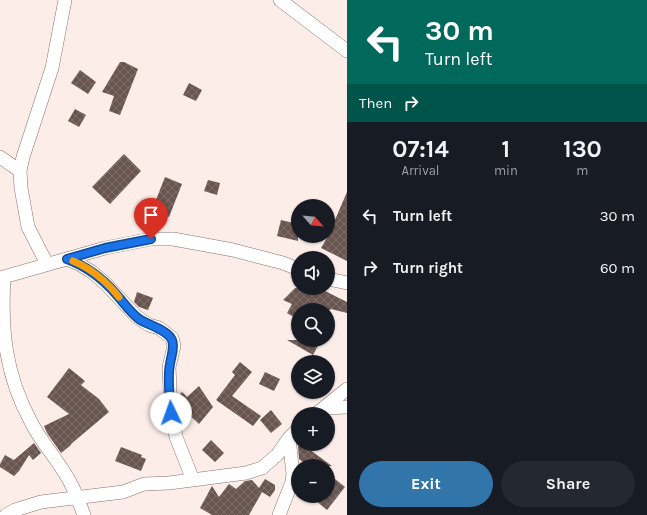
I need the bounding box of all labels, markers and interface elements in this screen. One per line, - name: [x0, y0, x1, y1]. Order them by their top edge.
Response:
- text: 30 m: [425, 14, 494, 47]
- icon: left: [359, 16, 411, 68]
- text: Turn left: [425, 48, 493, 70]
- icon: right: [400, 92, 422, 114]
- text: Then: [359, 94, 392, 112]
- text: 07:14: [392, 135, 449, 163]
- text: 1: [502, 135, 510, 163]
- text: 130: [563, 135, 602, 163]
- text: Arrival: [401, 163, 440, 178]
- text: min: [494, 163, 518, 178]
- text: m: [576, 163, 589, 178]
- pin: [134, 198, 168, 239]
- north arrow: [291, 199, 335, 243]
- map controls: [291, 199, 335, 503]
- icon: arrive: [140, 204, 162, 226]
- icon: left: [359, 205, 381, 227]
- text: Turn left: [393, 207, 452, 225]
- text: 30 m: [600, 207, 635, 225]
- button: sound: [291, 251, 335, 295]
- icon: right: [359, 257, 381, 279]
- text: Turn right: [393, 259, 463, 277]
- text: 60 m: [600, 259, 635, 277]
- button: search: [291, 303, 335, 347]
- button: layers: [291, 355, 335, 399]
- position arrow: [150, 392, 192, 434]
- button: +: [291, 407, 335, 451]
- button: −: [291, 459, 335, 503]
- button: Exit: [359, 461, 493, 507]
- button: Share: [501, 461, 635, 507]

